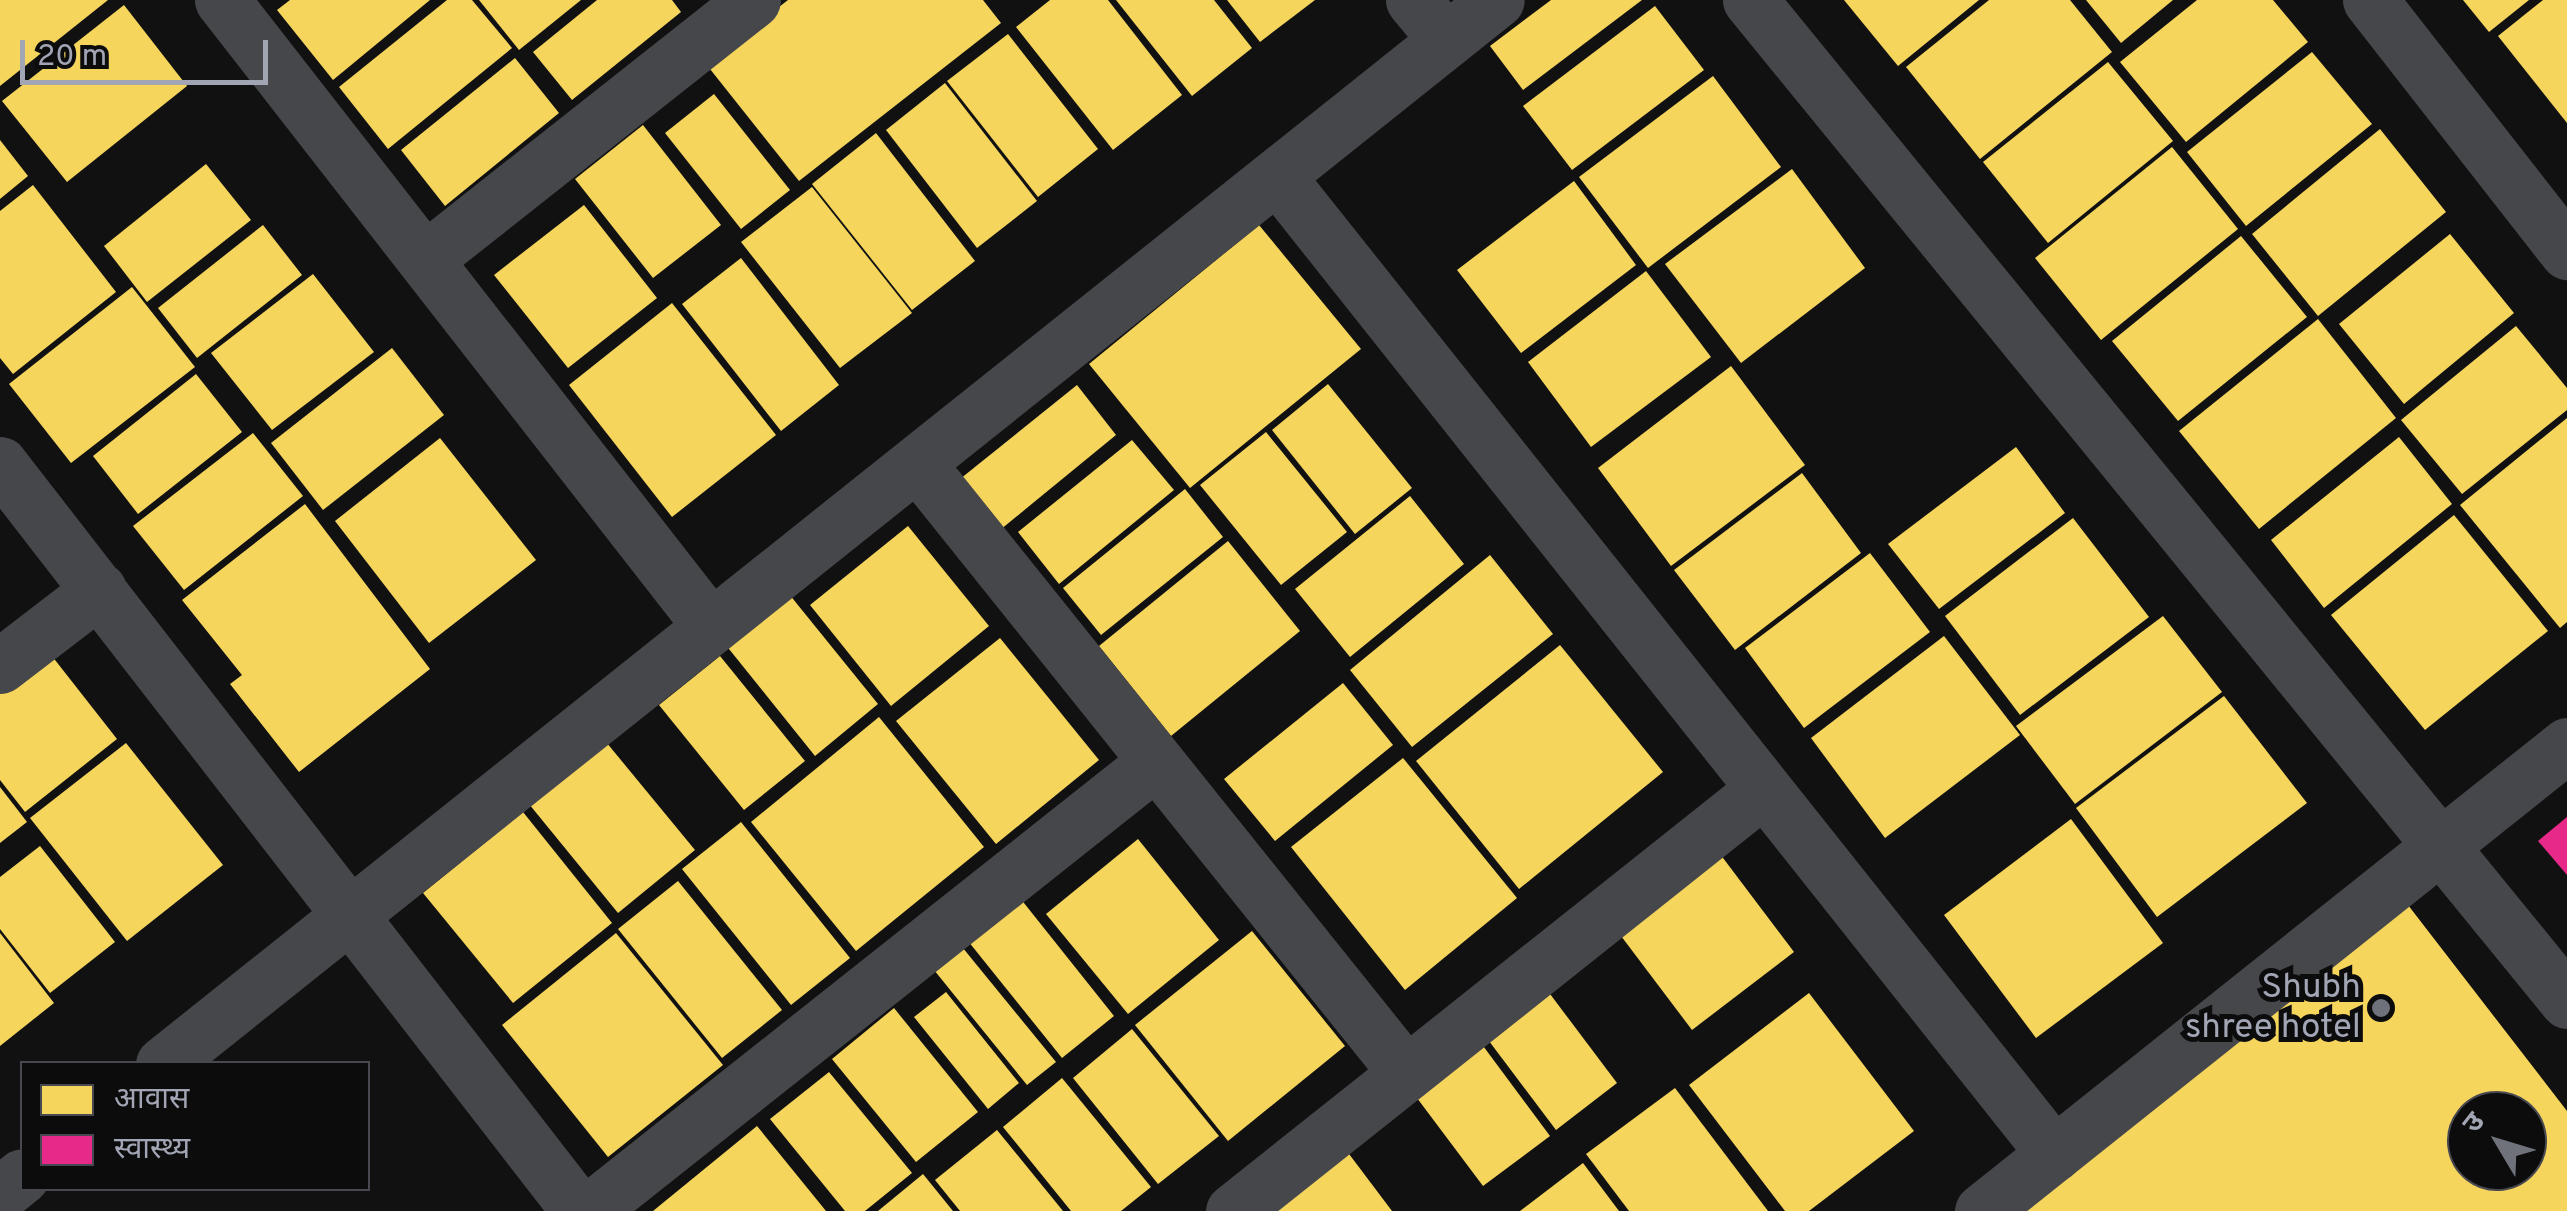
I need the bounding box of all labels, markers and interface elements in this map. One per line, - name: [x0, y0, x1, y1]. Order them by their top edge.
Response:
- scale bar: [25, 20, 272, 82]
- text: 20 m: [37, 39, 107, 76]
- place label: Shubh shree hotel: [2185, 967, 2361, 1049]
- marker: Shubh shree hotel: [2370, 997, 2392, 1019]
- legend: [20, 1061, 370, 1191]
- text: आवास: [114, 1082, 189, 1119]
- north arrow: [2447, 1091, 2547, 1191]
- text: उ: [2456, 1106, 2494, 1141]
- text: स्वास्थ्य: [114, 1132, 190, 1169]

